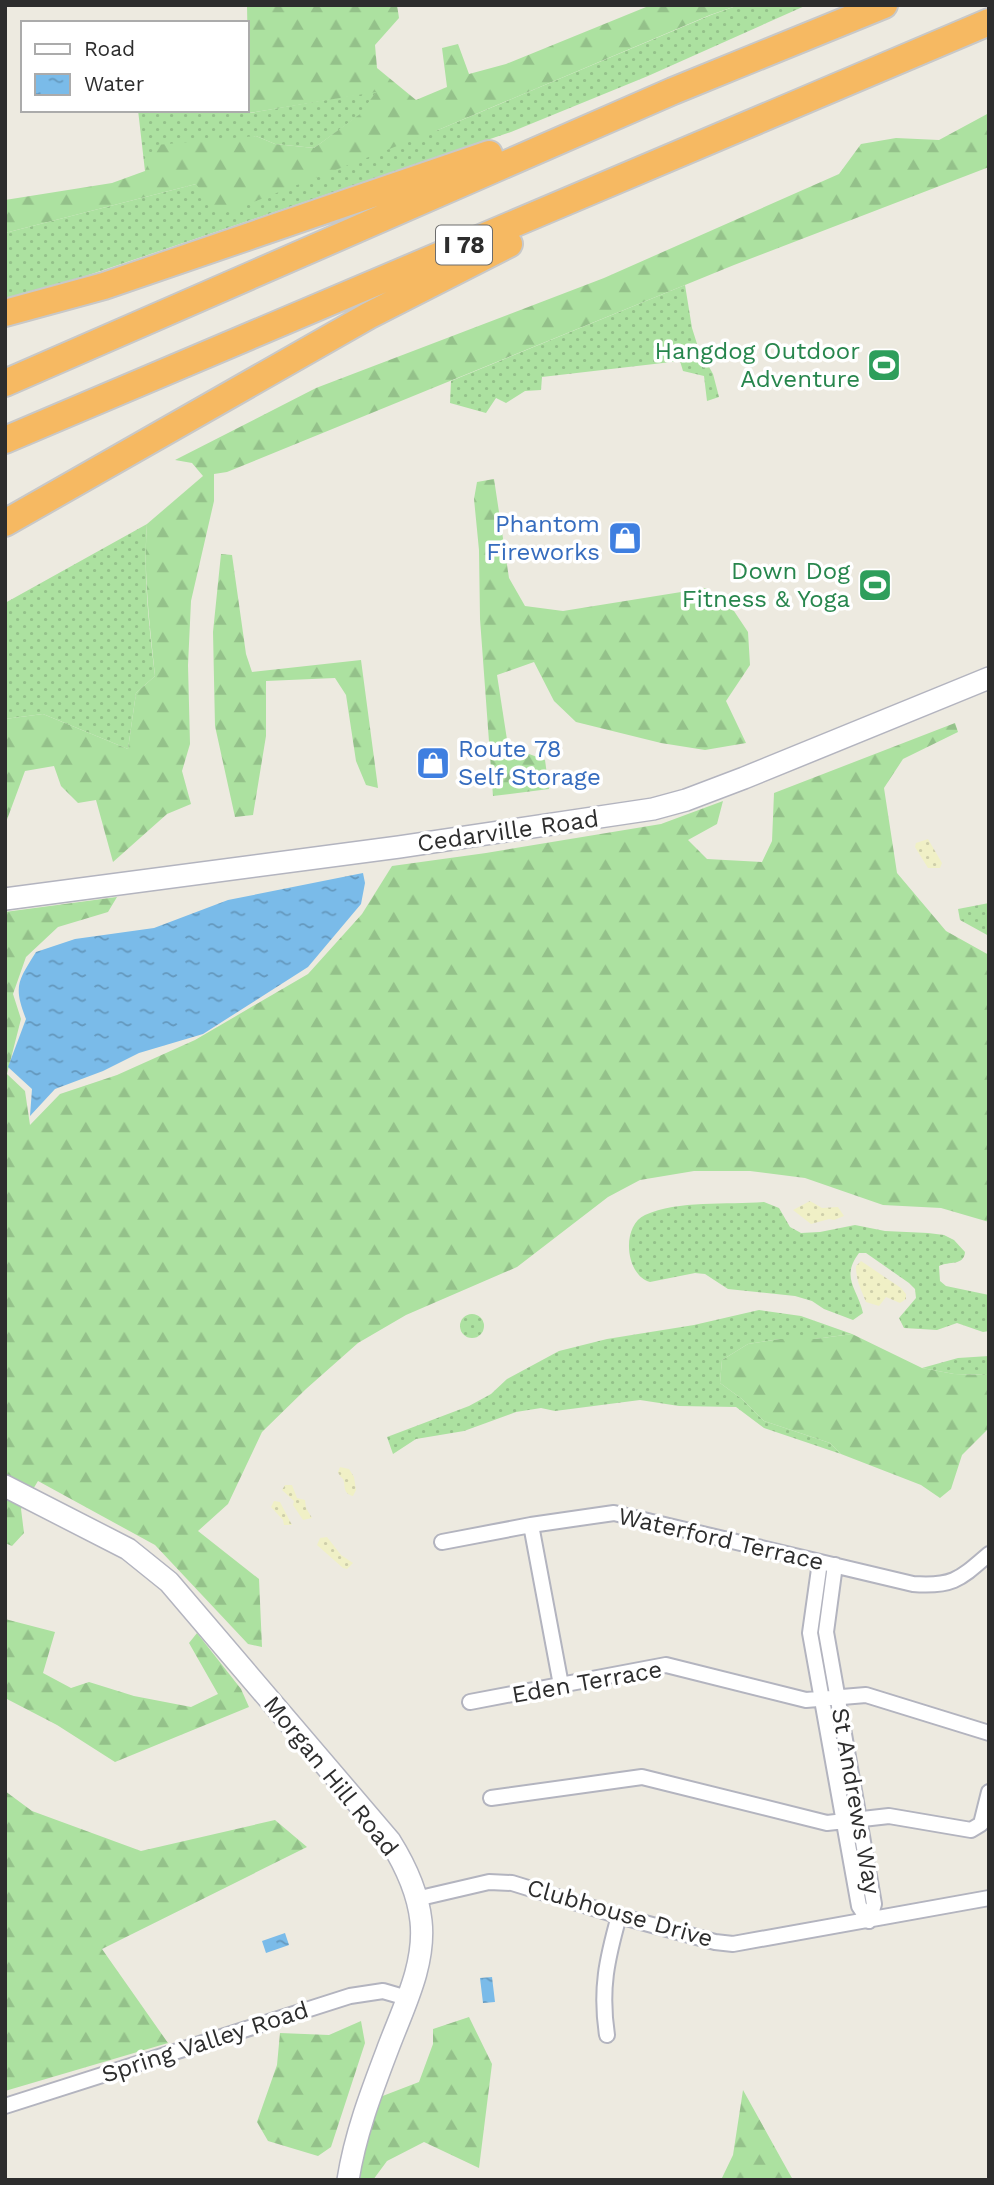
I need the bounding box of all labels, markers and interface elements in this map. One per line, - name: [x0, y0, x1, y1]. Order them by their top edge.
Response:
- legend: [21, 21, 248, 112]
- text: Road: [84, 36, 135, 61]
- text: Water: [84, 71, 145, 96]
- road number: I 78: [436, 226, 492, 264]
- place label: Hangdog Outdoor Adventure: [654, 337, 860, 393]
- sports icon: Hangdog Outdoor Adventure: [865, 346, 903, 384]
- place label: Phantom Fireworks: [486, 510, 600, 566]
- shop icon: Phantom Fireworks: [606, 519, 644, 557]
- place label: Down Dog Fitness & Yoga: [682, 557, 850, 613]
- sports icon: Down Dog Fitness & Yoga: [856, 566, 894, 604]
- place label: Route 78 Self Storage: [458, 735, 601, 791]
- shop icon: Route 78 Self Storage: [414, 744, 452, 782]
- street label: Cedarville Road: [415, 804, 601, 858]
- street label: Waterford Terrace: [615, 1502, 827, 1576]
- street label: Eden Terrace: [510, 1655, 664, 1709]
- street label: Morgan Hill Road: [258, 1690, 404, 1862]
- street label: St Andrews Way: [826, 1706, 886, 1897]
- street label: Clubhouse Drive: [524, 1873, 716, 1953]
- street label: Spring Valley Road: [98, 1995, 312, 2089]

